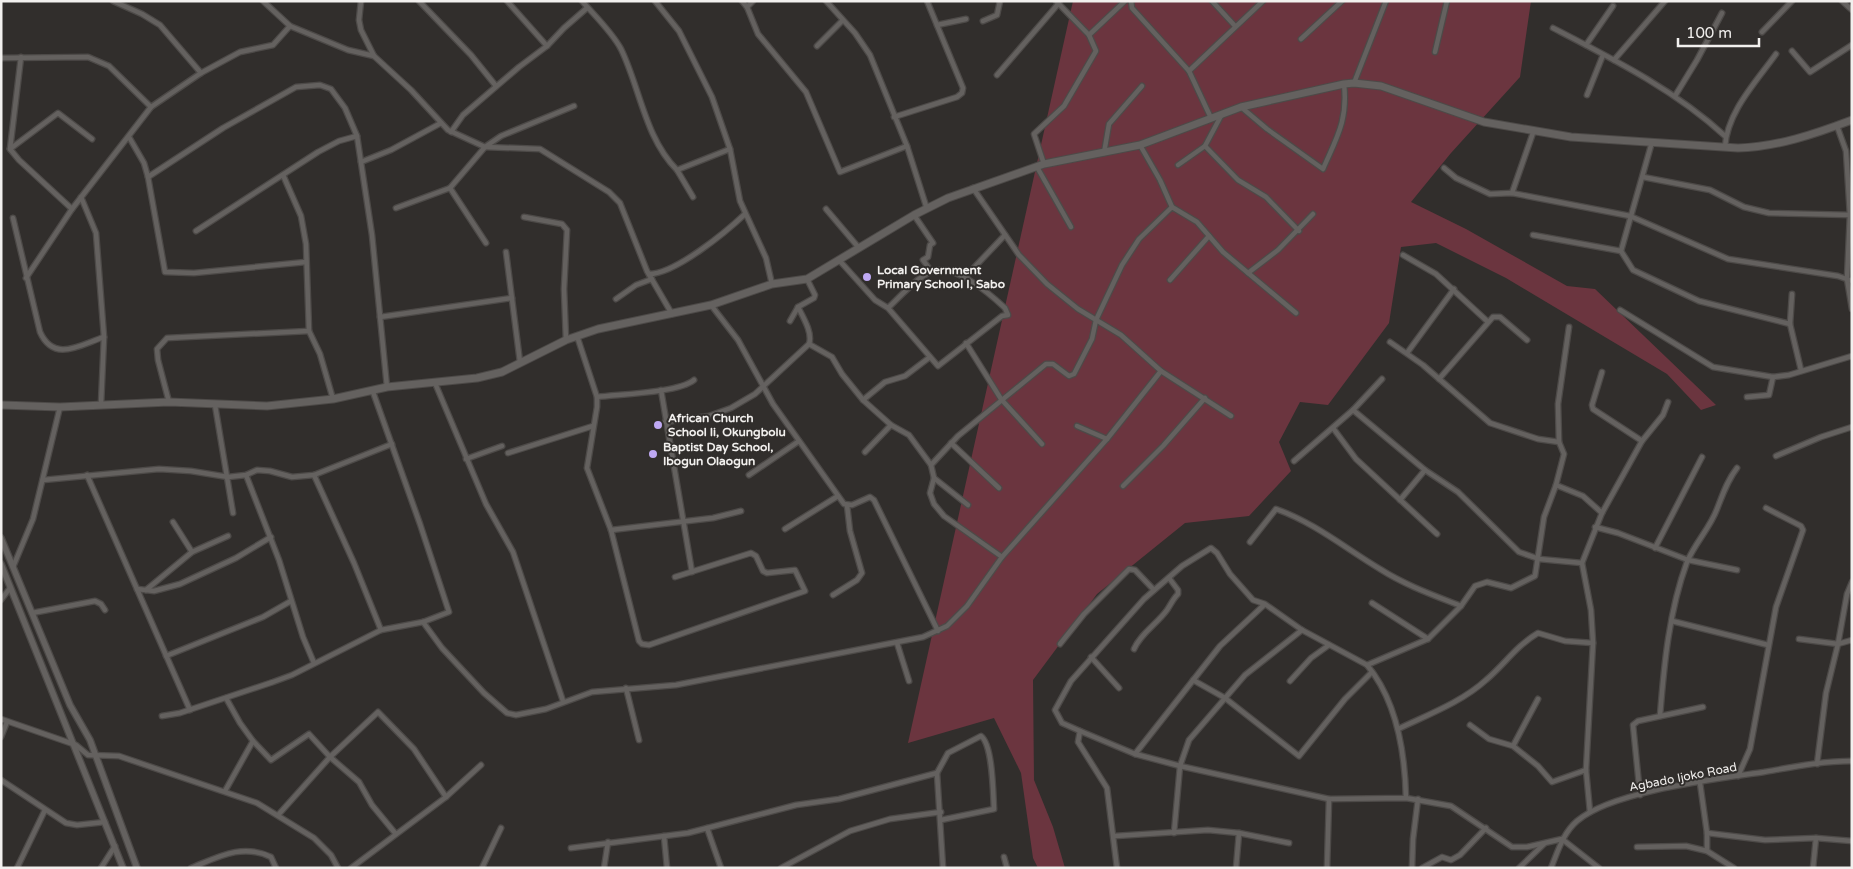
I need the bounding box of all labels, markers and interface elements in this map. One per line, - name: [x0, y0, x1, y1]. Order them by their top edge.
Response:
- scale bar: [1678, 15, 1759, 47]
- text: 100 m: [1686, 24, 1732, 42]
- place label: Local Government Primary School I, Sabo: [877, 263, 1005, 292]
- marker: Local Government Primary School I, Sabo: [861, 271, 873, 283]
- place label: African Church School Ii, Okungbolu: [668, 411, 786, 440]
- marker: African Church School Ii, Okungbolu: [652, 419, 664, 431]
- place label: Baptist Day School, Ibogun Olaogun: [663, 440, 773, 469]
- marker: Baptist Day School, Ibogun Olaogun: [647, 448, 659, 460]
- street label: Agbado Ijoko Road: [1628, 760, 1738, 794]

